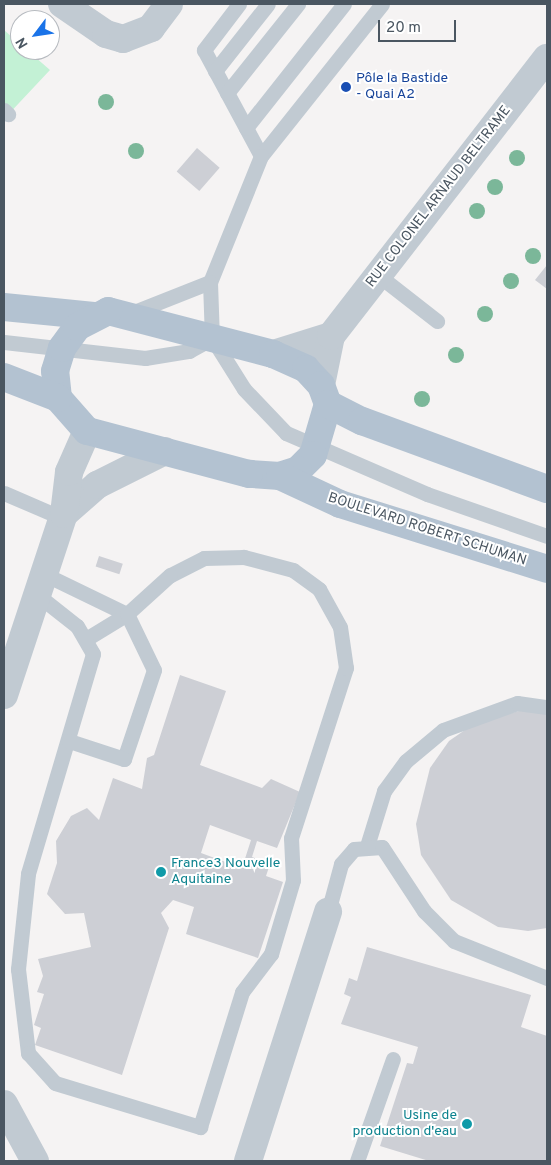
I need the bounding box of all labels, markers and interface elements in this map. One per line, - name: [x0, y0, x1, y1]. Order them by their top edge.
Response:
- north arrow: [10, 10, 60, 60]
- scale bar: [381, 10, 458, 42]
- text: 20 m: [386, 19, 421, 38]
- text: N: [13, 34, 32, 51]
- place label: Pôle la Bastide - Quai A2: [356, 71, 448, 104]
- marker: Pôle la Bastide - Quai A2: [340, 81, 352, 93]
- street label: RUE COLONEL ARNAUD BELTRAME: [363, 103, 515, 291]
- street label: BOULEVARD ROBERT SCHUMAN: [325, 490, 529, 570]
- place label: France3 Nouvelle Aquitaine: [171, 856, 280, 889]
- marker: France3 Nouvelle Aquitaine: [155, 866, 167, 878]
- place label: Usine de production d'eau: [352, 1108, 457, 1140]
- marker: Usine de production d'eau: [461, 1118, 473, 1130]

